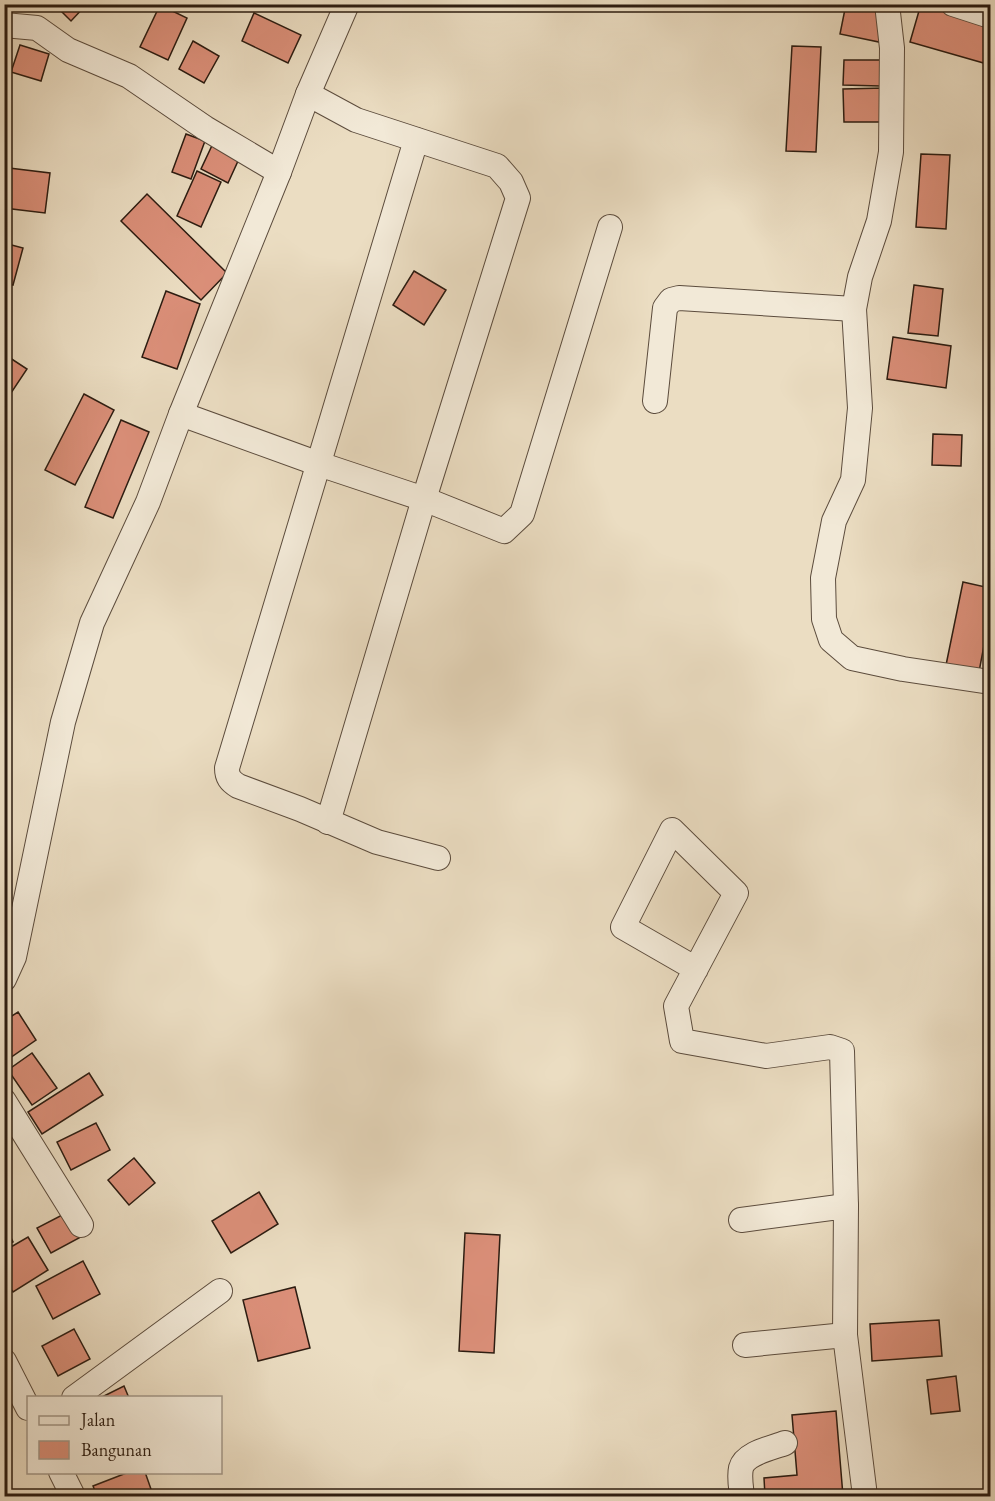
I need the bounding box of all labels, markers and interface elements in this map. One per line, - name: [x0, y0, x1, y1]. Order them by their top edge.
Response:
- legend: [27, 1396, 222, 1474]
- text: Jalan: [79, 1408, 116, 1431]
- text: Bangunan: [81, 1438, 152, 1461]

